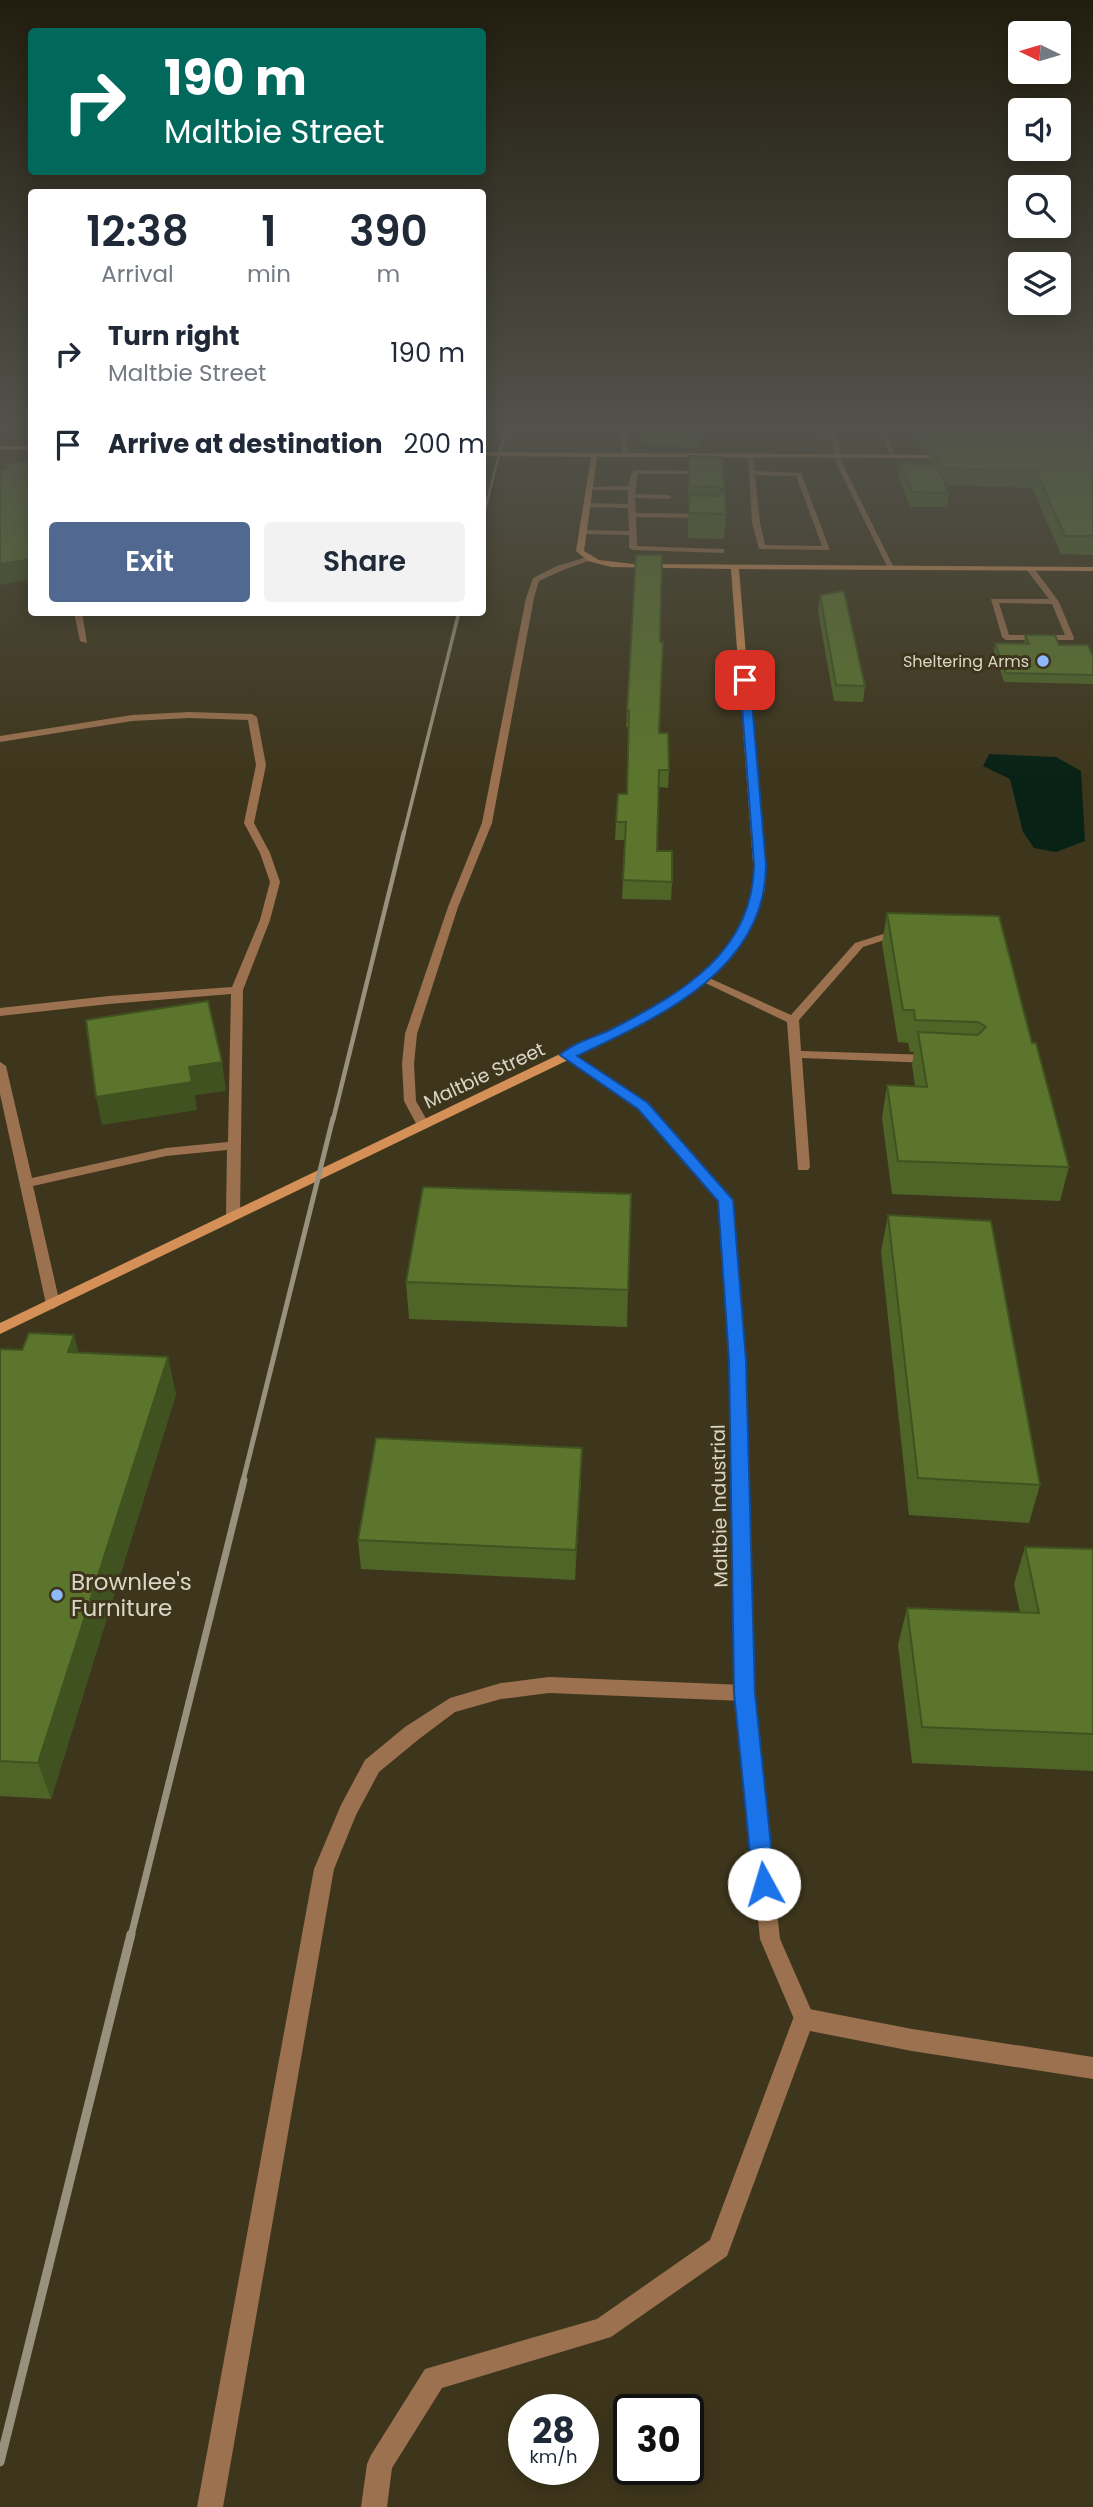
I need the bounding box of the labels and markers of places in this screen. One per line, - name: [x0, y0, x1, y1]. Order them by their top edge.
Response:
- pin: [715, 650, 775, 710]
- place label: Sheltering Arms: [903, 650, 1029, 673]
- marker: Sheltering Arms: [1035, 653, 1051, 669]
- place label: Brownlee's Furniture: [71, 1566, 192, 1624]
- marker: Brownlee's Furniture: [49, 1587, 65, 1603]

